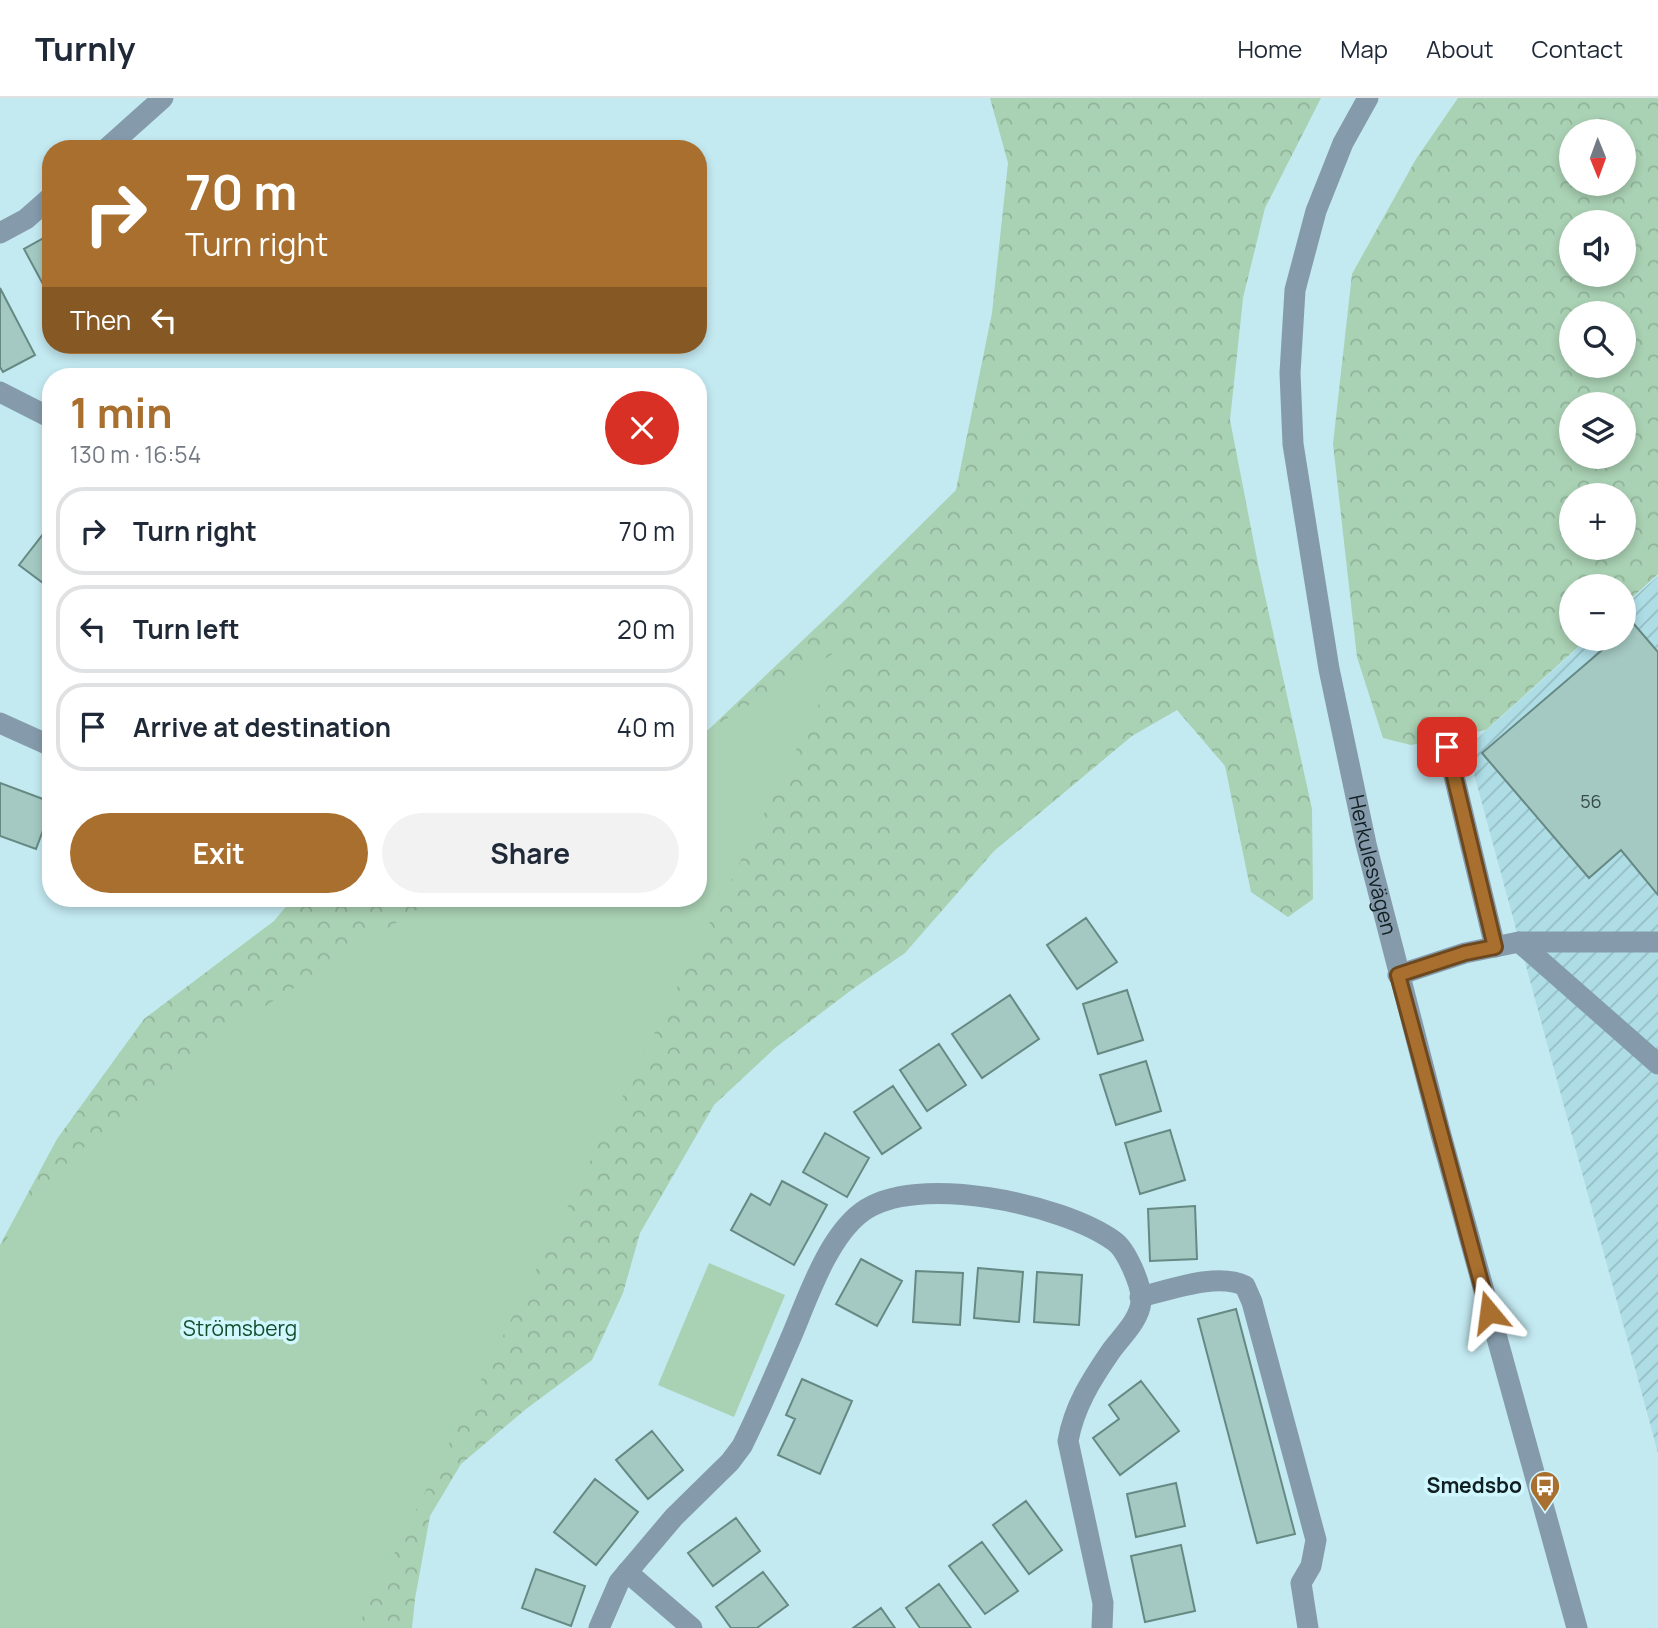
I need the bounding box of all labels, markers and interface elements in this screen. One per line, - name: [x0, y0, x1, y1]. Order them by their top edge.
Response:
- text: Turnly: [35, 26, 136, 71]
- text: Home: [1237, 32, 1302, 65]
- text: Map: [1340, 32, 1388, 65]
- text: About: [1426, 32, 1494, 65]
- text: Contact: [1532, 32, 1623, 65]
- north arrow: [1559, 119, 1636, 196]
- map controls: [1559, 119, 1636, 651]
- text: 70 m: [185, 158, 297, 225]
- icon: right: [70, 168, 161, 259]
- button: sound: [1559, 210, 1636, 287]
- text: Turn right: [185, 222, 328, 266]
- icon: left: [145, 301, 183, 339]
- button: search: [1559, 301, 1636, 378]
- text: Then: [70, 302, 131, 338]
- text: 1 min: [70, 383, 173, 441]
- button: close: [605, 391, 679, 465]
- button: layers: [1559, 392, 1636, 469]
- text: 130 m · 16:54: [70, 438, 201, 470]
- button: +: [1559, 483, 1636, 560]
- icon: right: [74, 512, 112, 550]
- text: Turn right: [133, 513, 257, 549]
- text: 70 m: [619, 513, 675, 549]
- button: −: [1559, 574, 1636, 651]
- icon: left: [74, 610, 112, 648]
- text: Turn left: [133, 611, 240, 647]
- text: 20 m: [617, 611, 675, 647]
- icon: arrive: [74, 708, 112, 746]
- text: Arrive at destination: [133, 709, 391, 745]
- text: 40 m: [617, 709, 675, 745]
- pin: [1417, 717, 1477, 777]
- icon: arrive: [1428, 728, 1466, 766]
- house number: 56: [1580, 789, 1602, 813]
- street label: Herkulesvägen: [1343, 792, 1404, 938]
- button: Exit: [70, 813, 368, 893]
- button: Share: [382, 813, 679, 893]
- position arrow: [1452, 1275, 1526, 1349]
- park label: Strömsberg: [183, 1314, 297, 1342]
- bus stop icon: Smedsbo: [1528, 1469, 1562, 1513]
- place label: Smedsbo: [1427, 1471, 1522, 1499]

